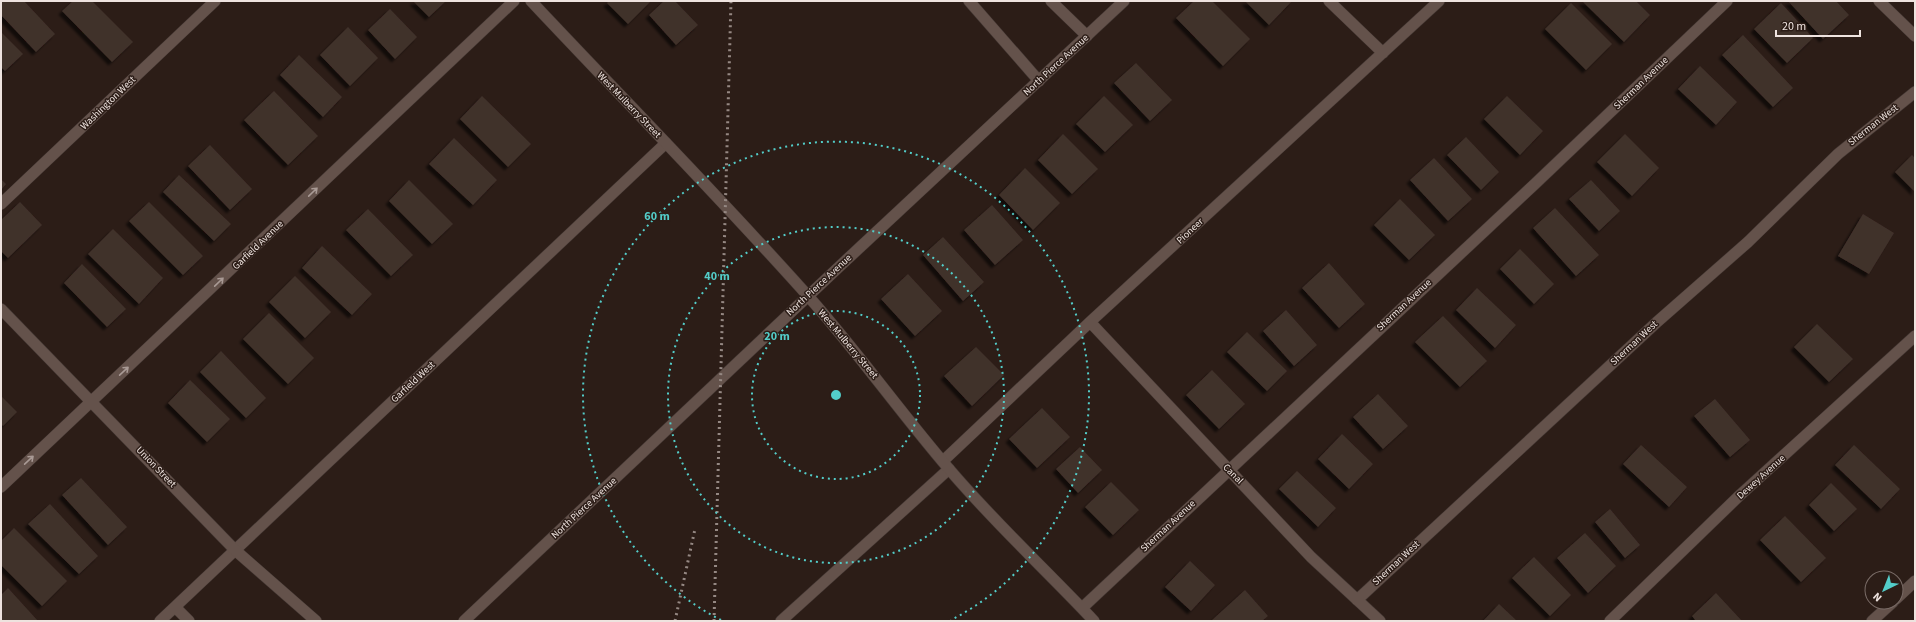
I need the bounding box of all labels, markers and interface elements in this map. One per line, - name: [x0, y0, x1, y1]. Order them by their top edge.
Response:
- scale bar: [1776, 12, 1860, 38]
- text: 20 m: [1782, 18, 1806, 35]
- street label: North Pierce Avenue: [1020, 31, 1092, 99]
- street label: Sherman Avenue: [1611, 53, 1671, 113]
- street label: West Mulberry Street: [594, 69, 665, 142]
- street label: Washington West: [77, 73, 139, 133]
- street label: Sherman West: [1845, 101, 1902, 149]
- one-way arrow: [308, 187, 318, 197]
- text: 60 m: [644, 208, 670, 225]
- street label: Pioneer: [1173, 214, 1207, 247]
- street label: Garfield Avenue: [229, 217, 287, 273]
- street label: North Pierce Avenue: [783, 251, 855, 319]
- text: 40 m: [704, 268, 730, 285]
- street label: Sherman Avenue: [1373, 276, 1435, 334]
- one-way arrow: [214, 277, 224, 287]
- street label: West Mulberry Street: [815, 306, 882, 382]
- street label: Sherman West: [1607, 317, 1661, 369]
- text: 20 m: [764, 328, 790, 345]
- street label: Garfield West: [388, 358, 438, 406]
- one-way arrow: [119, 366, 129, 376]
- centre of rings: [829, 388, 843, 402]
- street label: Union Street: [133, 443, 180, 491]
- street label: Dewey Avenue: [1734, 451, 1788, 503]
- one-way arrow: [24, 456, 34, 465]
- street label: Canal: [1220, 461, 1247, 488]
- street label: North Pierce Avenue: [548, 474, 620, 542]
- street label: Sherman Avenue: [1137, 497, 1199, 555]
- street label: Sherman West: [1369, 537, 1423, 589]
- north arrow: [1864, 570, 1904, 610]
- text: N: [1870, 589, 1885, 605]

